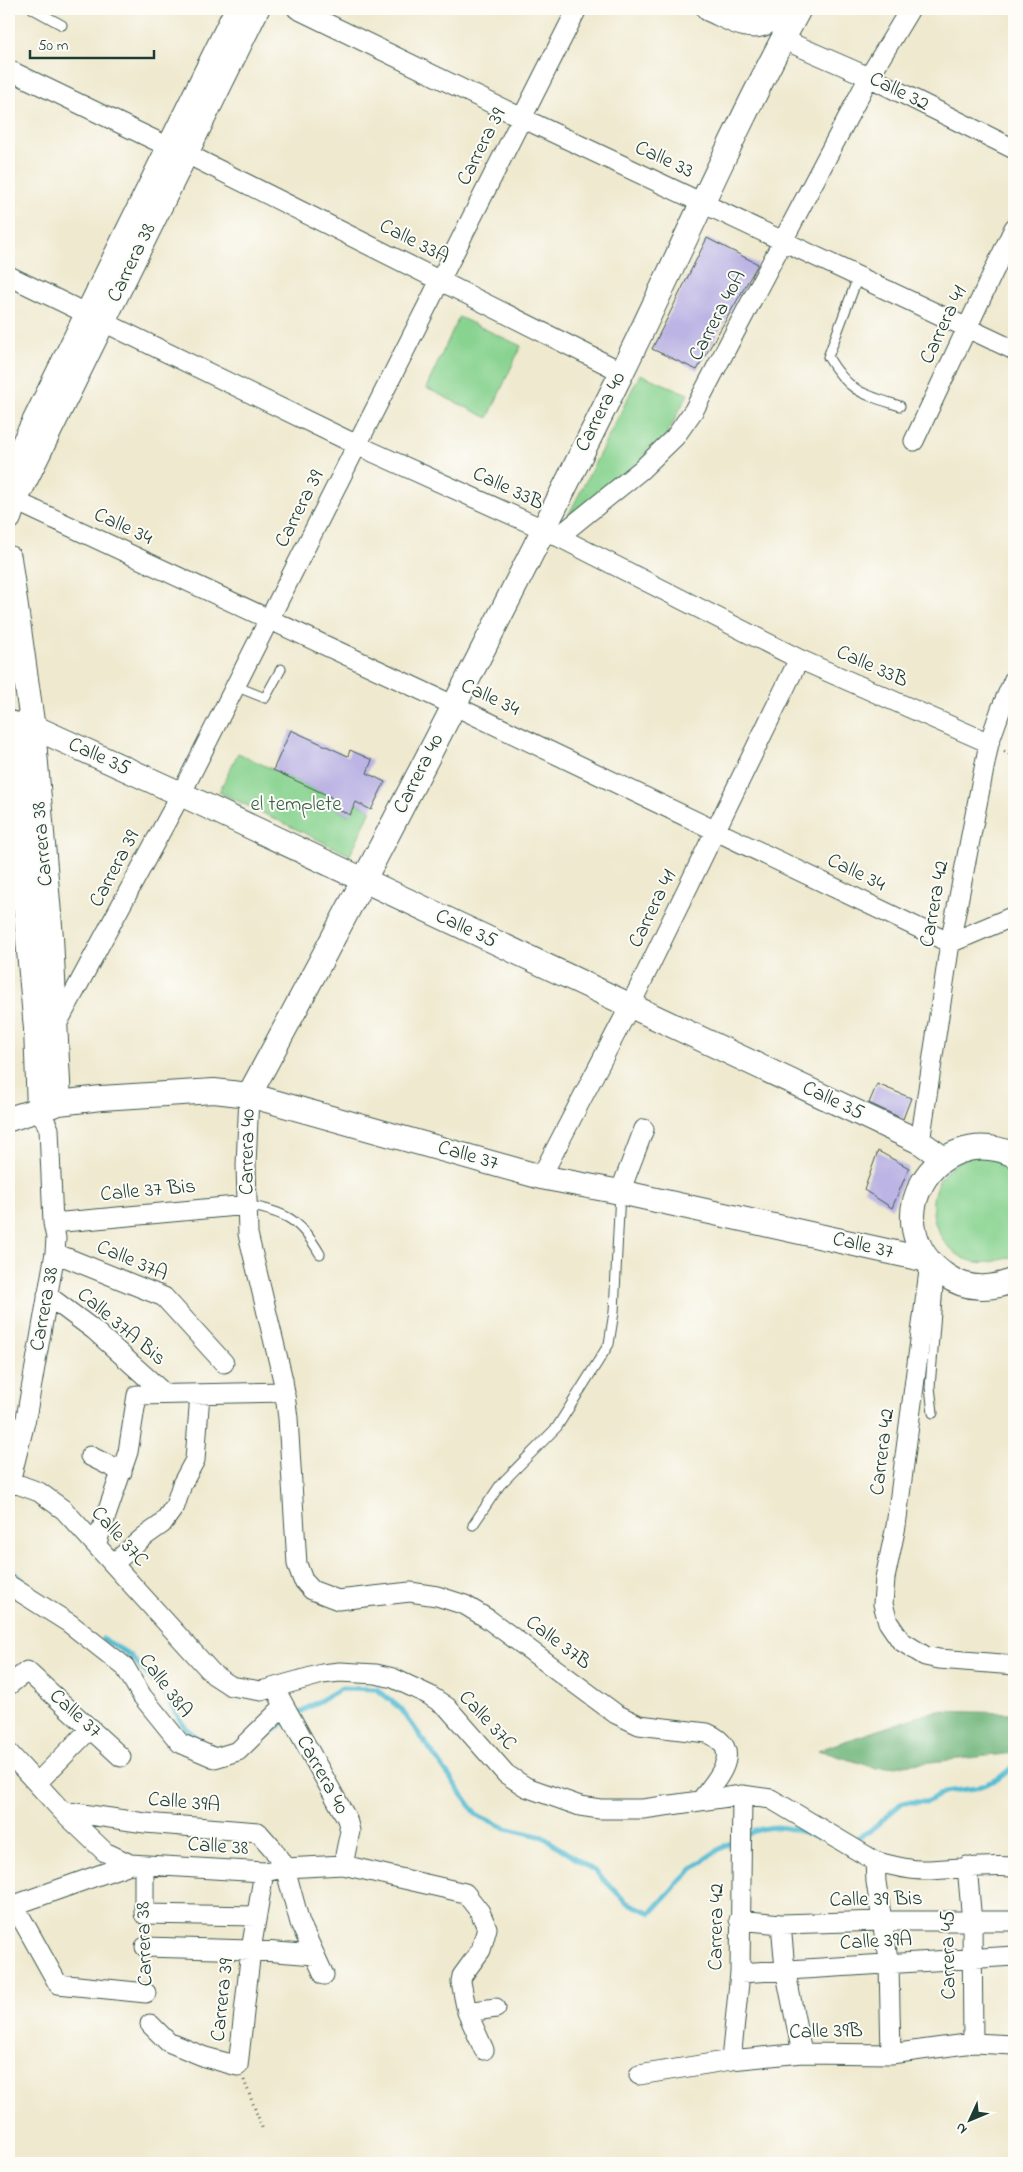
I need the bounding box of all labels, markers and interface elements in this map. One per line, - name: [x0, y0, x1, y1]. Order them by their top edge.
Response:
- scale bar: [30, 28, 154, 60]
- text: 50 m: [38, 35, 69, 57]
- street label: Calle 32: [864, 65, 934, 119]
- street label: Carrera 39: [450, 102, 515, 191]
- street label: Calle 33: [630, 133, 698, 187]
- street label: Calle 33A: [374, 212, 454, 272]
- street label: Carrera 38: [100, 218, 164, 308]
- street label: Carrera 40A: [682, 265, 754, 367]
- street label: Carrera 41: [913, 280, 975, 369]
- street label: Carrera 40: [568, 367, 634, 457]
- street label: Calle 33B: [467, 459, 549, 519]
- street label: Carrera 39: [268, 464, 333, 553]
- street label: Calle 34: [89, 500, 158, 554]
- street label: Calle 33B: [831, 638, 913, 696]
- street label: Calle 34: [456, 671, 525, 725]
- street label: Carrera 40: [386, 729, 452, 819]
- street label: Calle 35: [63, 730, 135, 784]
- park label: el templete: [250, 790, 342, 820]
- street label: Carrera 38: [24, 800, 62, 888]
- street label: Carrera 39: [82, 825, 148, 913]
- street label: Calle 34: [822, 846, 891, 900]
- street label: Carrera 42: [913, 858, 957, 950]
- street label: Carrera 41: [621, 865, 685, 953]
- street label: Calle 35: [430, 902, 502, 956]
- street label: Calle 35: [797, 1074, 869, 1128]
- street label: Carrera 40: [232, 1109, 264, 1195]
- street label: Calle 37: [434, 1133, 502, 1179]
- street label: Calle 37 Bis: [99, 1172, 197, 1210]
- street label: Calle 37: [829, 1224, 897, 1268]
- street label: Calle 37A: [92, 1233, 172, 1289]
- street label: Carrera 38: [23, 1264, 67, 1353]
- street label: Calle 37A Bis: [70, 1281, 172, 1373]
- street label: Carrera 42: [863, 1407, 903, 1497]
- street label: Calle 37C: [83, 1500, 155, 1574]
- street label: Calle 37B: [519, 1608, 597, 1678]
- street label: Calle 38A: [131, 1647, 199, 1725]
- street label: Calle 37: [42, 1682, 108, 1746]
- street label: Calle 37C: [451, 1684, 523, 1758]
- street label: Carrera 40: [288, 1730, 356, 1820]
- street label: Calle 39A: [147, 1785, 221, 1821]
- street label: Calle 38: [186, 1830, 250, 1864]
- street label: Carrera 42: [701, 1883, 733, 1971]
- street label: Calle 39 Bis: [829, 1884, 923, 1916]
- street label: Carrera 38: [129, 1901, 161, 1987]
- street label: Carrera 45: [933, 1910, 965, 2000]
- street label: Calle 39A: [839, 1925, 913, 1959]
- street label: Carrera 39: [204, 1956, 242, 2043]
- street label: Calle 39B: [789, 2016, 863, 2048]
- north arrow: [946, 2094, 996, 2144]
- text: N: [951, 2117, 973, 2139]

